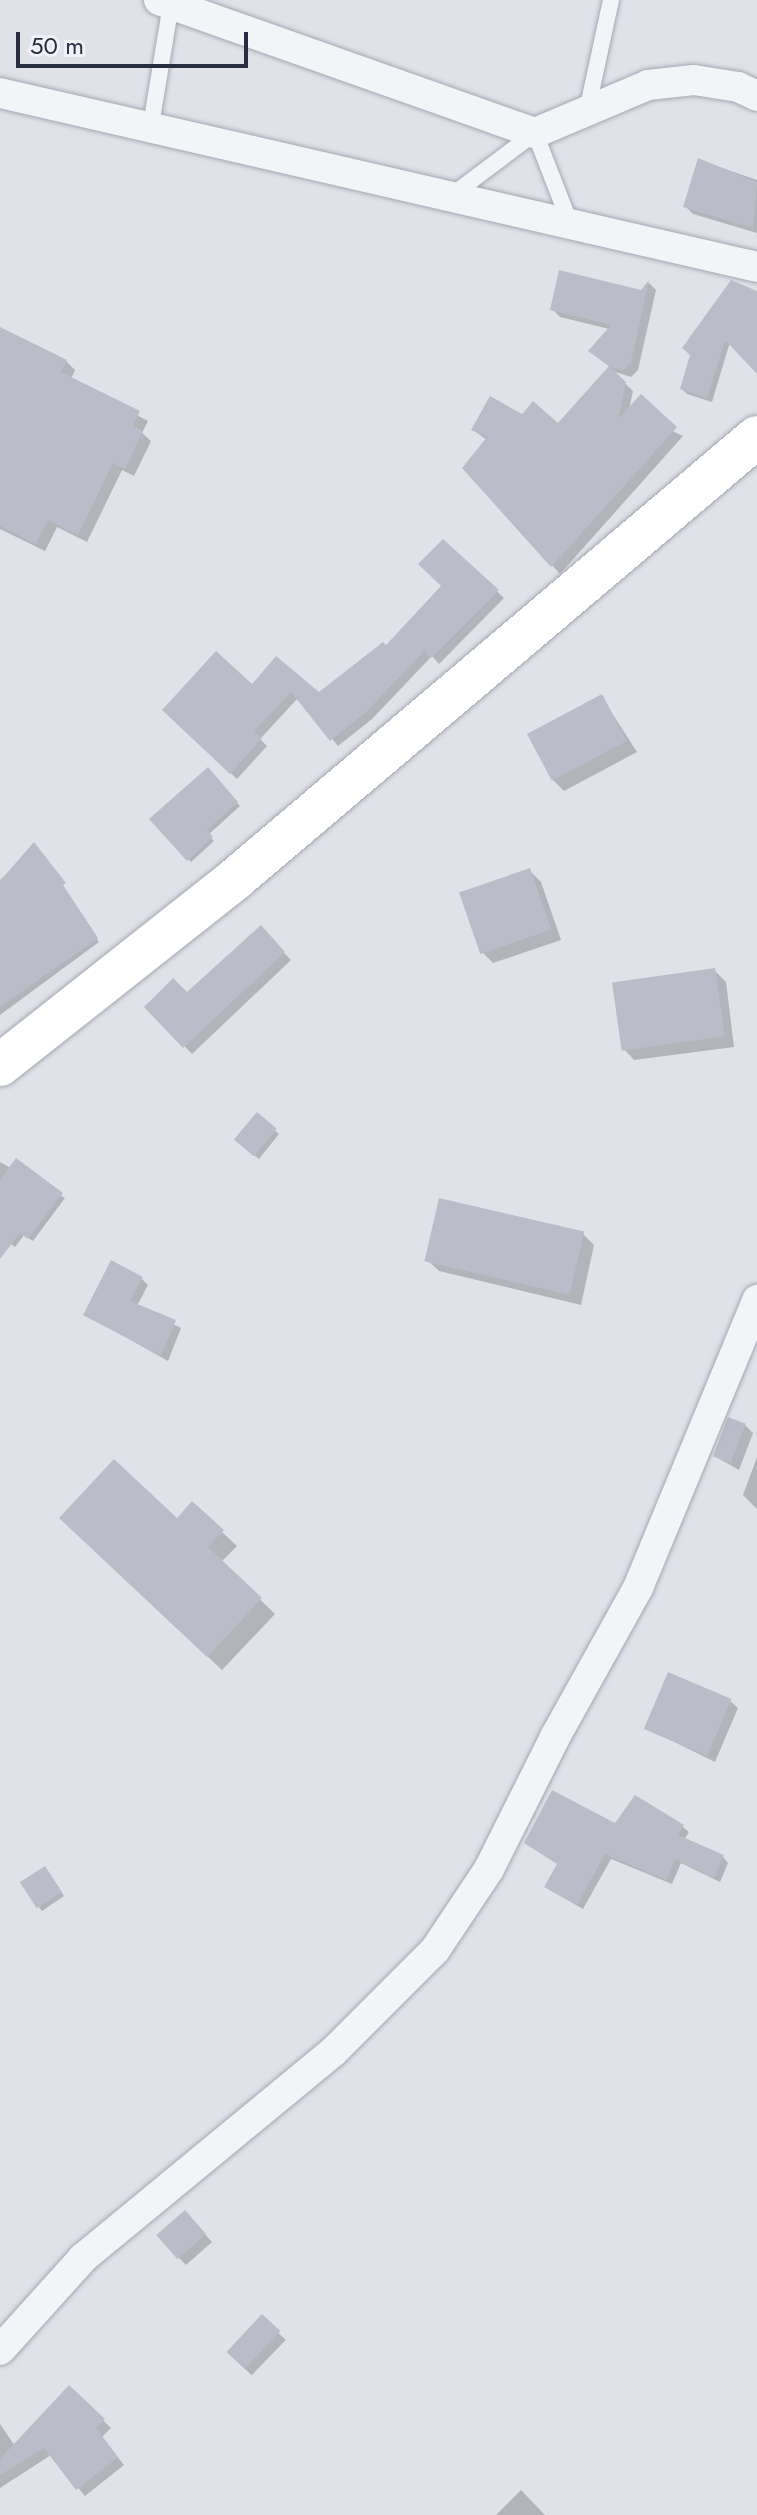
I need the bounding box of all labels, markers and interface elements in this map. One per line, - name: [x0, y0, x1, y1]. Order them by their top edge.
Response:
- scale bar: [20, 16, 252, 66]
- text: 50 m: [30, 28, 84, 63]

